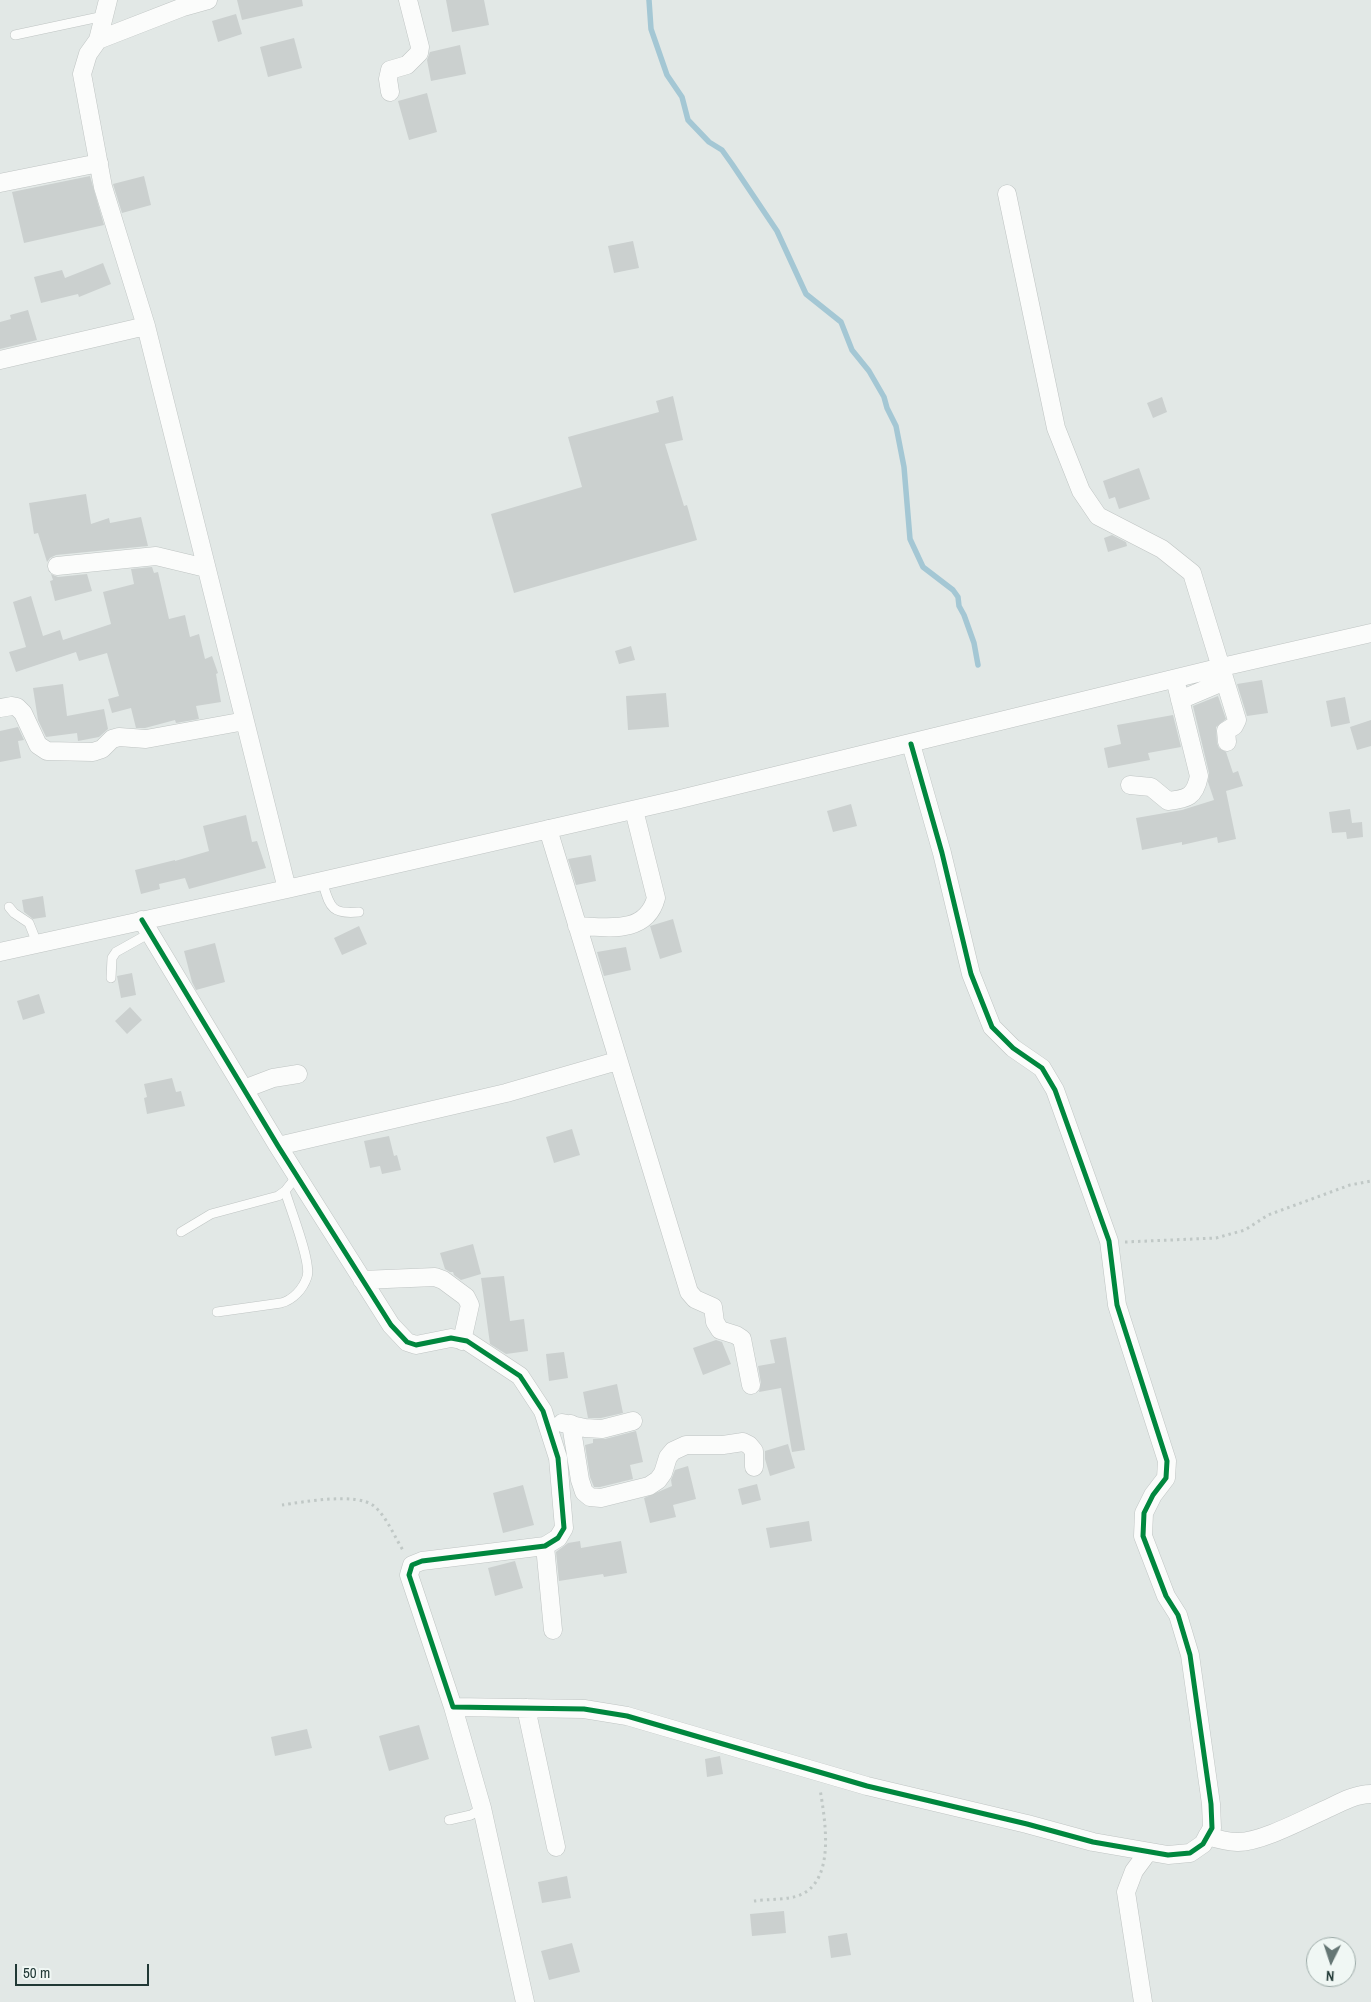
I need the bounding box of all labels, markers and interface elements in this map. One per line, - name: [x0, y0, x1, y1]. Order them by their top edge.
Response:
- north arrow: [1306, 1937, 1356, 1987]
- scale bar: [18, 1954, 151, 1986]
- text: 50 m: [23, 1962, 50, 1983]
- text: N: [1325, 1967, 1335, 1985]

